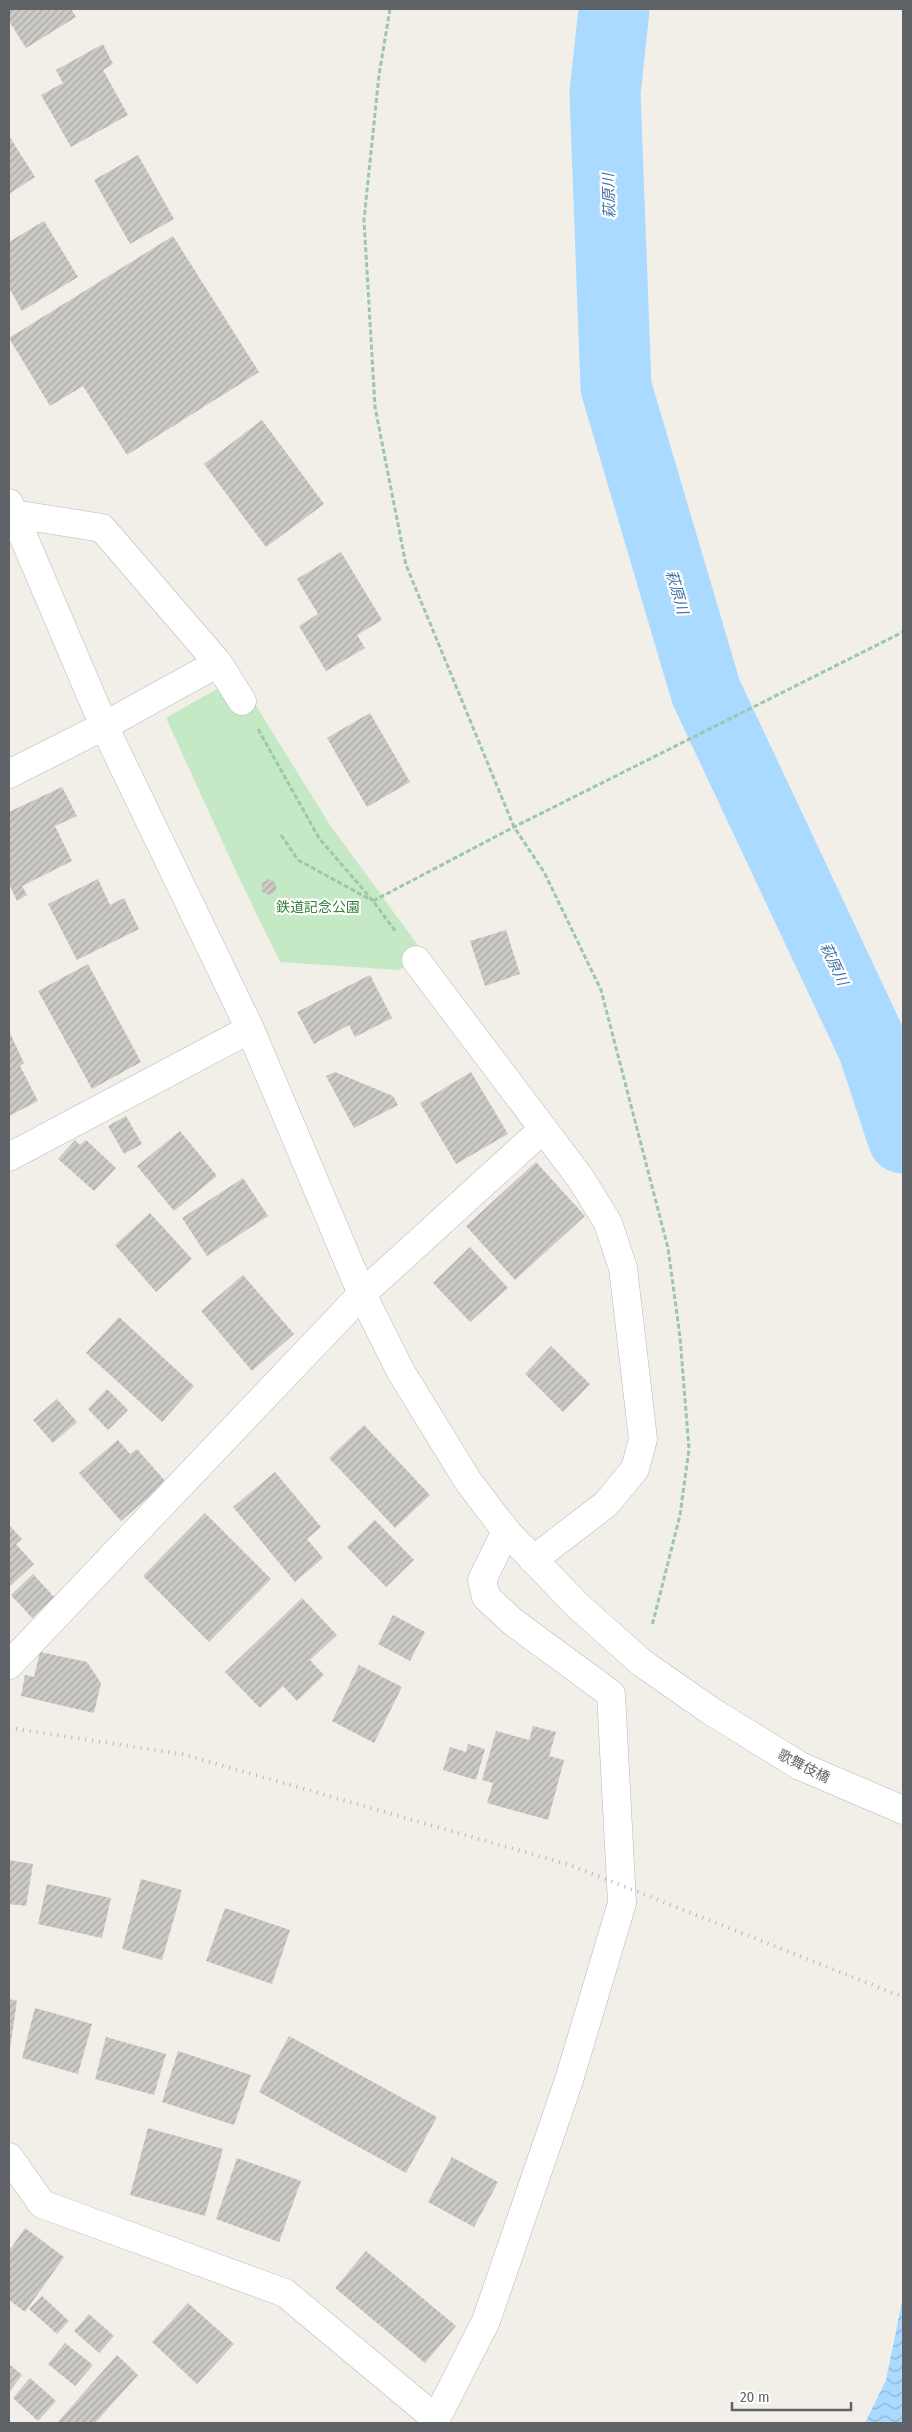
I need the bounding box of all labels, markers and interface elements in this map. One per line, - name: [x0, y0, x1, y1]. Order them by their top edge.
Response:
- water label: 萩原川: [599, 171, 619, 219]
- water label: 萩原川: [662, 568, 692, 618]
- park label: 鉄道記念公園: [276, 899, 360, 916]
- water label: 萩原川: [816, 940, 853, 990]
- street label: 歌舞伎橋: [775, 1746, 833, 1787]
- scale bar: [732, 2380, 851, 2412]
- text: 20 m: [740, 2388, 770, 2406]

